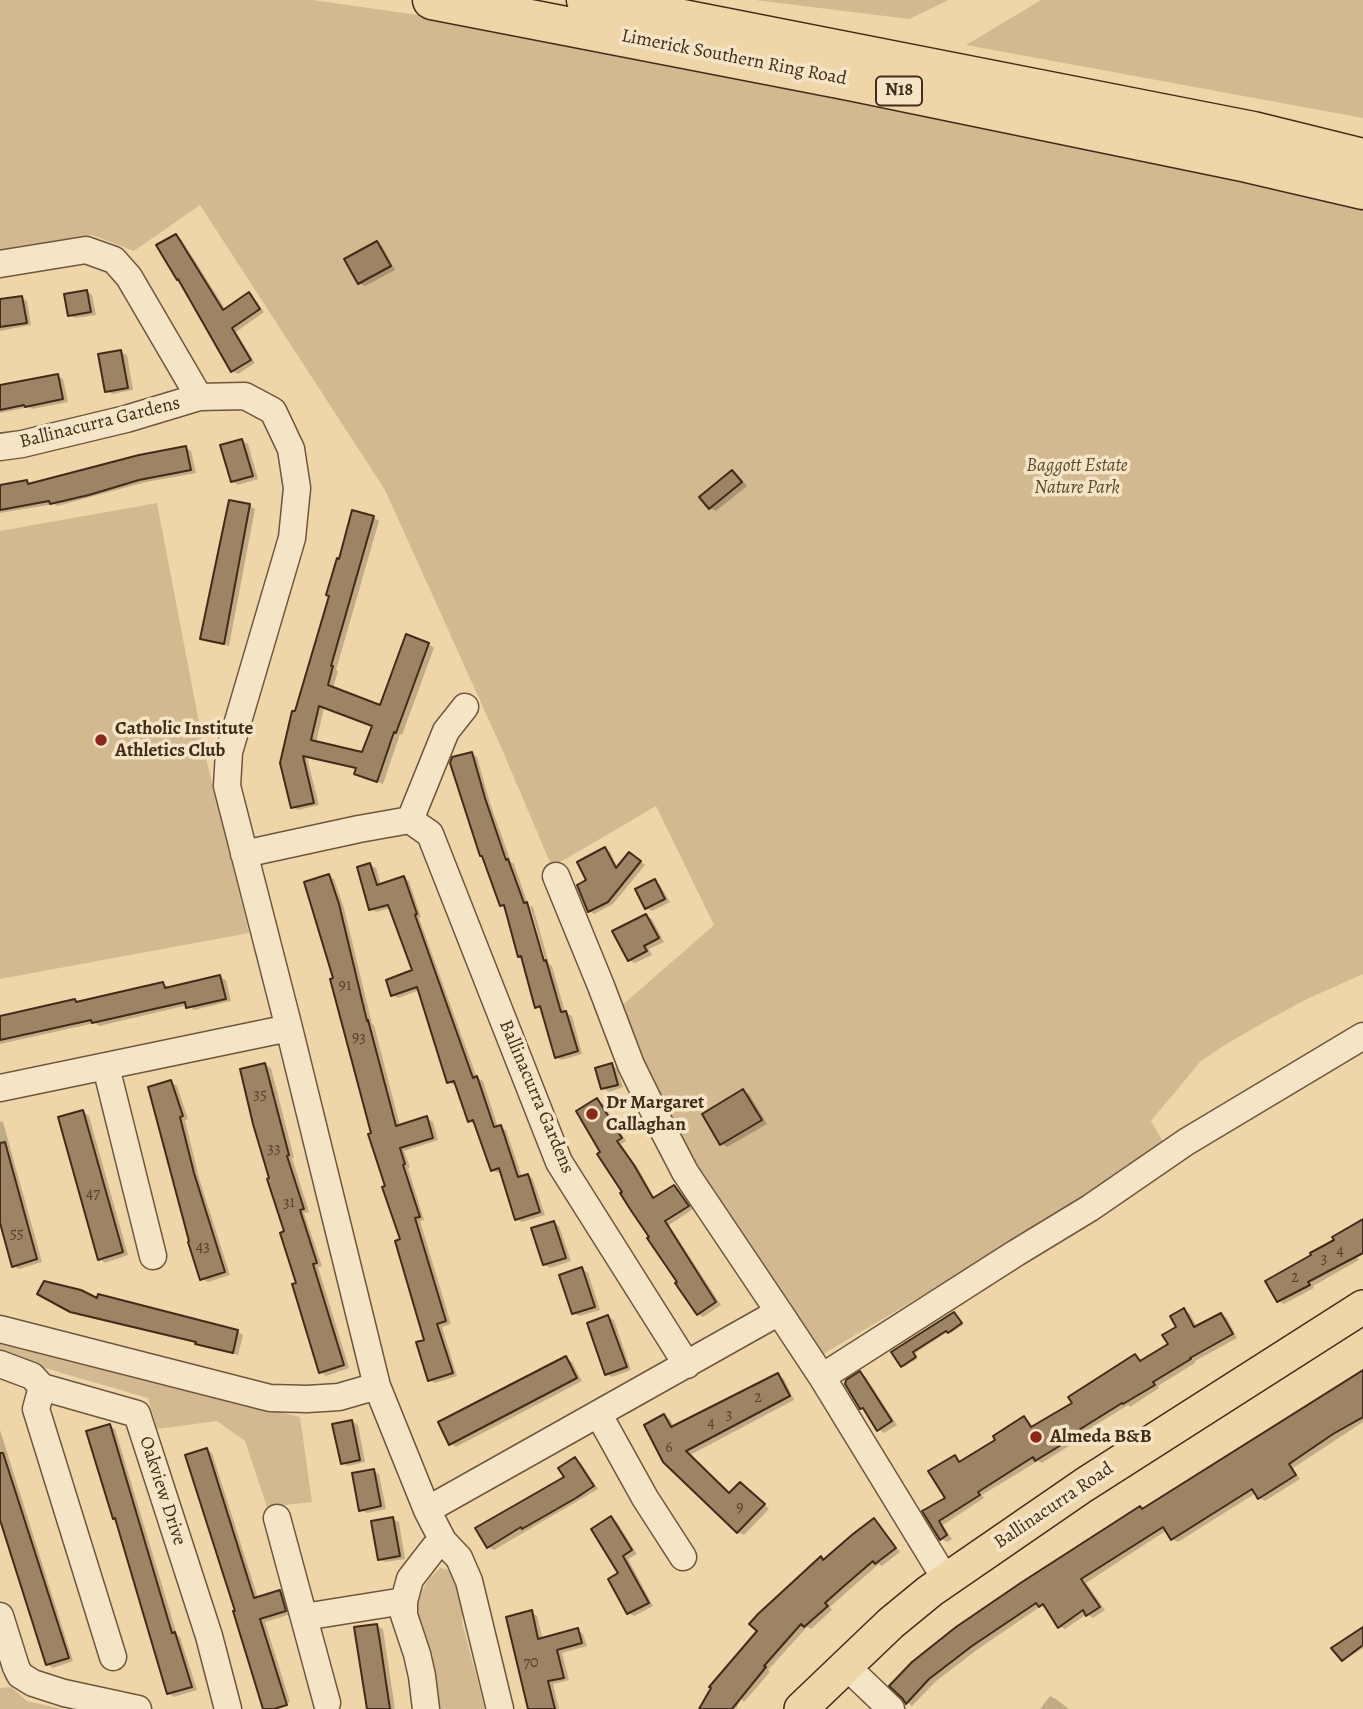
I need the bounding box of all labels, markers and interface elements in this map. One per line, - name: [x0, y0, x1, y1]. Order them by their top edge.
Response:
- street label: Limerick Southern Ring Road: [619, 25, 849, 91]
- road number: N18: [876, 76, 922, 106]
- street label: Ballinacurra Gardens: [17, 392, 183, 454]
- park label: Baggott Estate Nature Park: [1026, 455, 1128, 499]
- place label: Catholic Institute Athletics Club: [115, 718, 253, 762]
- marker: Catholic Institute Athletics Club: [93, 732, 109, 748]
- house number: 91: [339, 976, 351, 996]
- street label: Ballinacurra Gardens: [493, 1017, 579, 1177]
- house number: 93: [352, 1028, 366, 1048]
- house number: 35: [253, 1085, 267, 1105]
- place label: Dr Margaret Callaghan: [606, 1092, 704, 1136]
- marker: Dr Margaret Callaghan: [584, 1106, 600, 1122]
- house number: 33: [267, 1139, 281, 1159]
- house number: 47: [86, 1184, 100, 1204]
- house number: 31: [283, 1193, 295, 1213]
- house number: 55: [10, 1224, 24, 1244]
- house number: 43: [196, 1237, 210, 1257]
- house number: 4: [1336, 1241, 1344, 1261]
- house number: 3: [1321, 1249, 1327, 1269]
- house number: 2: [1291, 1268, 1299, 1288]
- house number: 2: [754, 1388, 762, 1408]
- house number: 3: [726, 1405, 732, 1425]
- house number: 4: [707, 1413, 715, 1433]
- place label: Almeda B&B: [1050, 1426, 1152, 1448]
- marker: Almeda B&B: [1028, 1429, 1044, 1445]
- street label: Oakview Drive: [134, 1433, 190, 1549]
- house number: 6: [665, 1438, 673, 1458]
- street label: Ballinacurra Road: [990, 1458, 1118, 1554]
- house number: 9: [736, 1498, 744, 1518]
- house number: 70: [523, 1653, 539, 1673]

